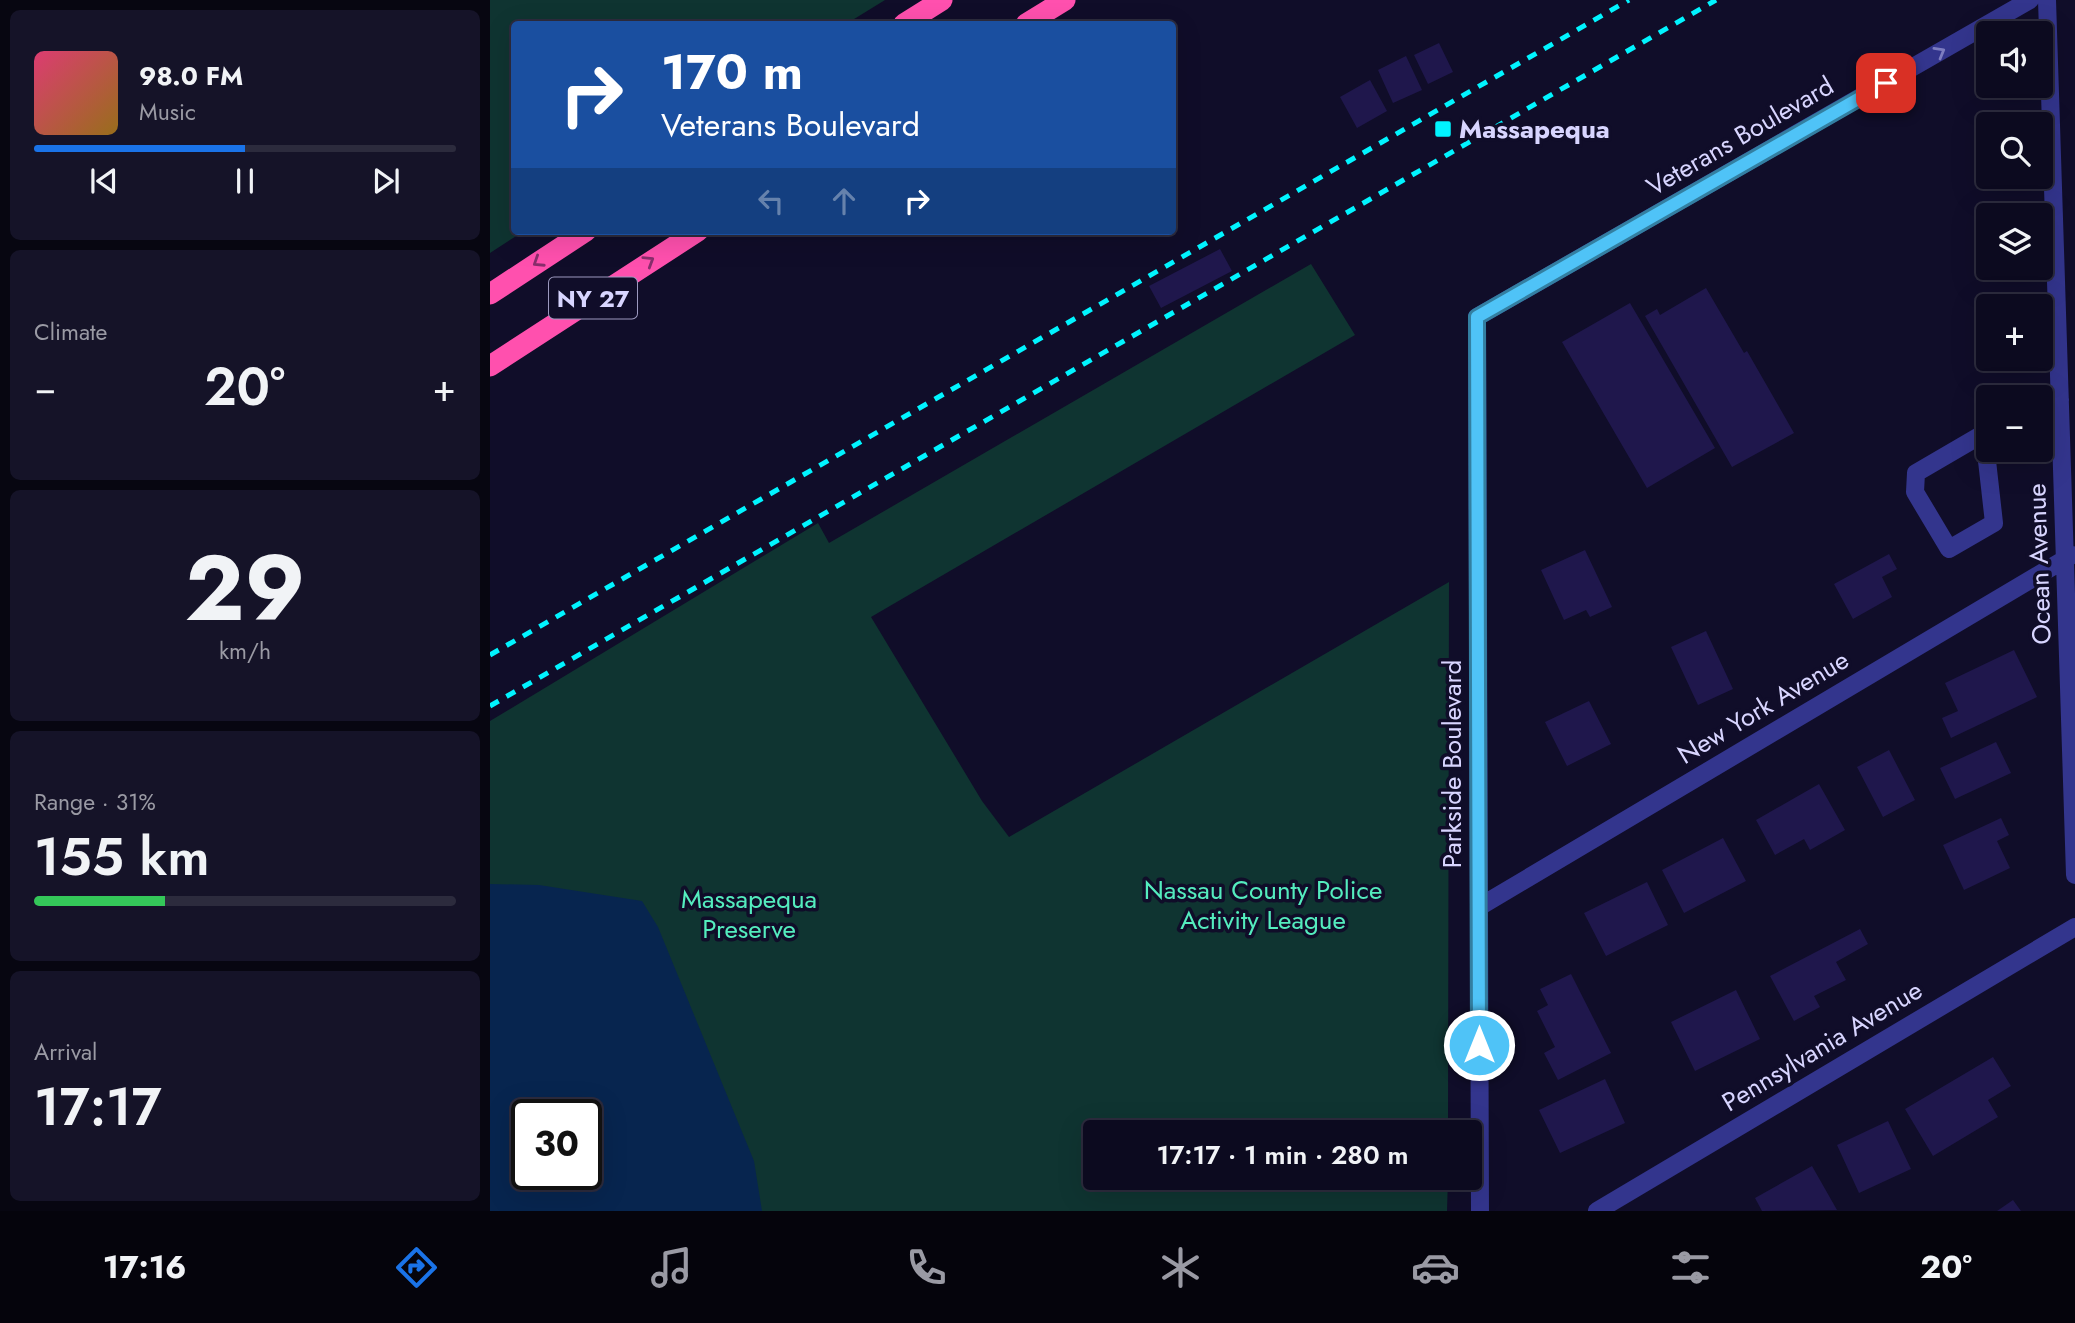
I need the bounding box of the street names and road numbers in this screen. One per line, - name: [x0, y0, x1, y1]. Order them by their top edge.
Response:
- street label: Veterans Boulevard: [1639, 67, 1841, 205]
- road number: NY 27: [549, 278, 637, 318]
- street label: Ocean Avenue: [2017, 483, 2061, 645]
- street label: New York Avenue: [1670, 641, 1856, 773]
- street label: Parkside Boulevard: [1433, 660, 1471, 868]
- street label: Pennsylvania Avenue: [1715, 971, 1929, 1121]

